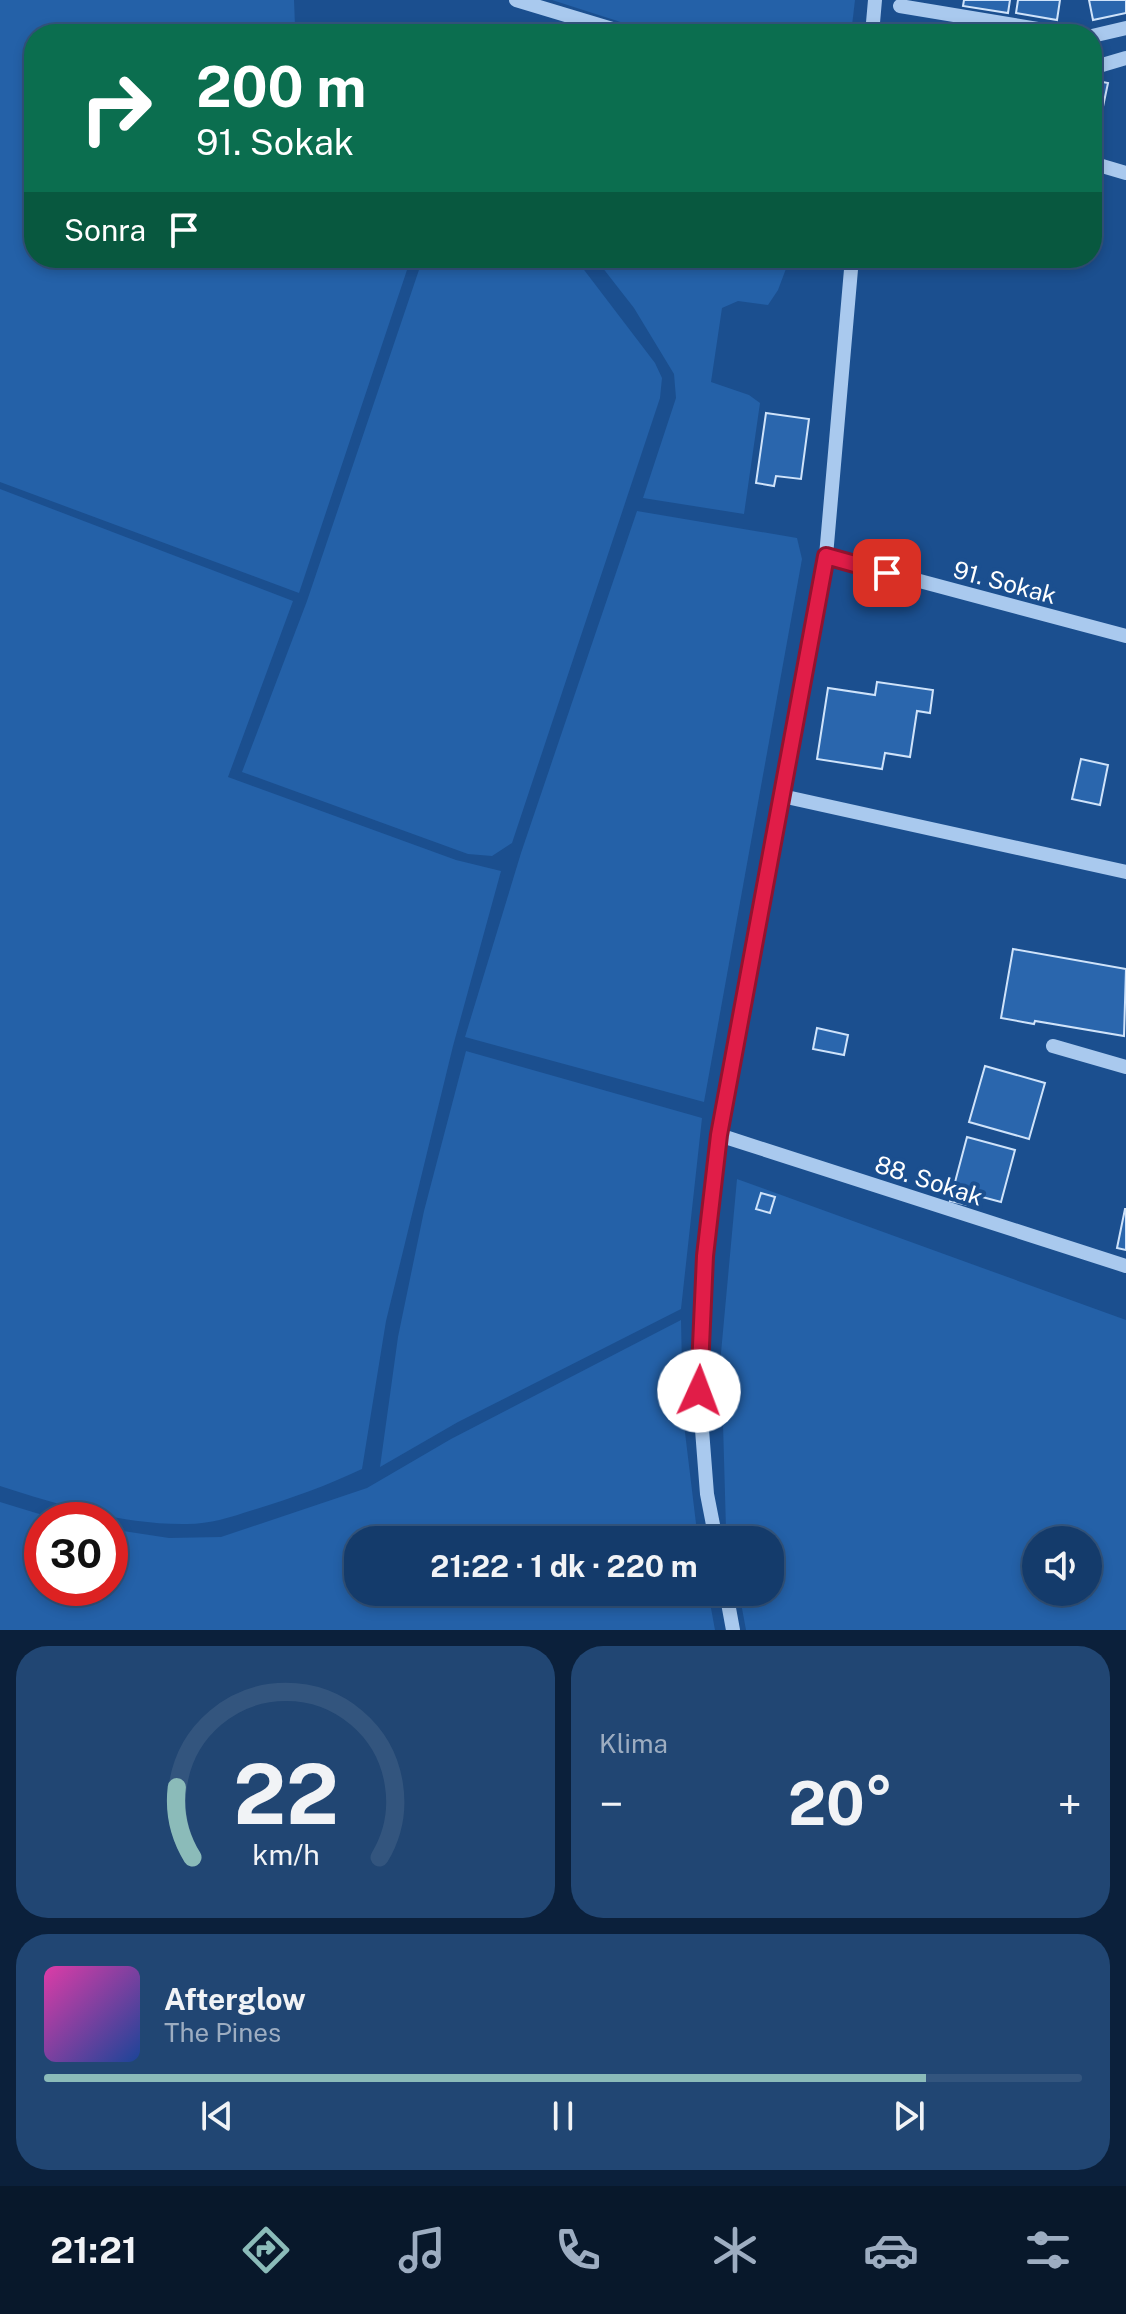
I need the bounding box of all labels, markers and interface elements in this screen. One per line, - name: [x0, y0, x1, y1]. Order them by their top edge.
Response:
- text: 200 m: [196, 54, 366, 120]
- icon: right: [64, 56, 168, 160]
- text: 91. Sokak: [196, 121, 354, 163]
- icon: arrive: [162, 208, 206, 252]
- text: Sonra: [64, 212, 146, 248]
- pin: [853, 539, 921, 607]
- icon: arrive: [865, 551, 909, 595]
- street label: 91. Sokak: [950, 555, 1060, 609]
- street label: 88. Sokak: [872, 1149, 986, 1211]
- position arrow: [657, 1349, 741, 1433]
- speed limit sign: 30: [24, 1502, 128, 1606]
- map controls: [1022, 1526, 1102, 1606]
- button: sound: [1022, 1526, 1102, 1606]
- text: 21:22 · 1 dk · 220 m: [430, 1548, 698, 1584]
- text: Klima: [599, 1728, 668, 1759]
- text: 22: [233, 1745, 338, 1843]
- text: 20°: [788, 1768, 893, 1839]
- text: −: [599, 1778, 623, 1830]
- text: +: [1058, 1778, 1082, 1830]
- text: km/h: [252, 1838, 319, 1871]
- text: Afterglow: [164, 1981, 306, 2017]
- text: The Pines: [164, 2017, 281, 2048]
- icon: previous: [195, 2094, 239, 2138]
- icon: pause: [541, 2094, 585, 2138]
- icon: next: [887, 2094, 931, 2138]
- icon: directions: [238, 2222, 294, 2278]
- icon: music: [394, 2222, 450, 2278]
- icon: phone: [550, 2222, 606, 2278]
- icon: climate: [707, 2222, 763, 2278]
- icon: car: [863, 2222, 919, 2278]
- icon: filters: [1020, 2222, 1076, 2278]
- text: 21:21: [50, 2229, 137, 2271]

